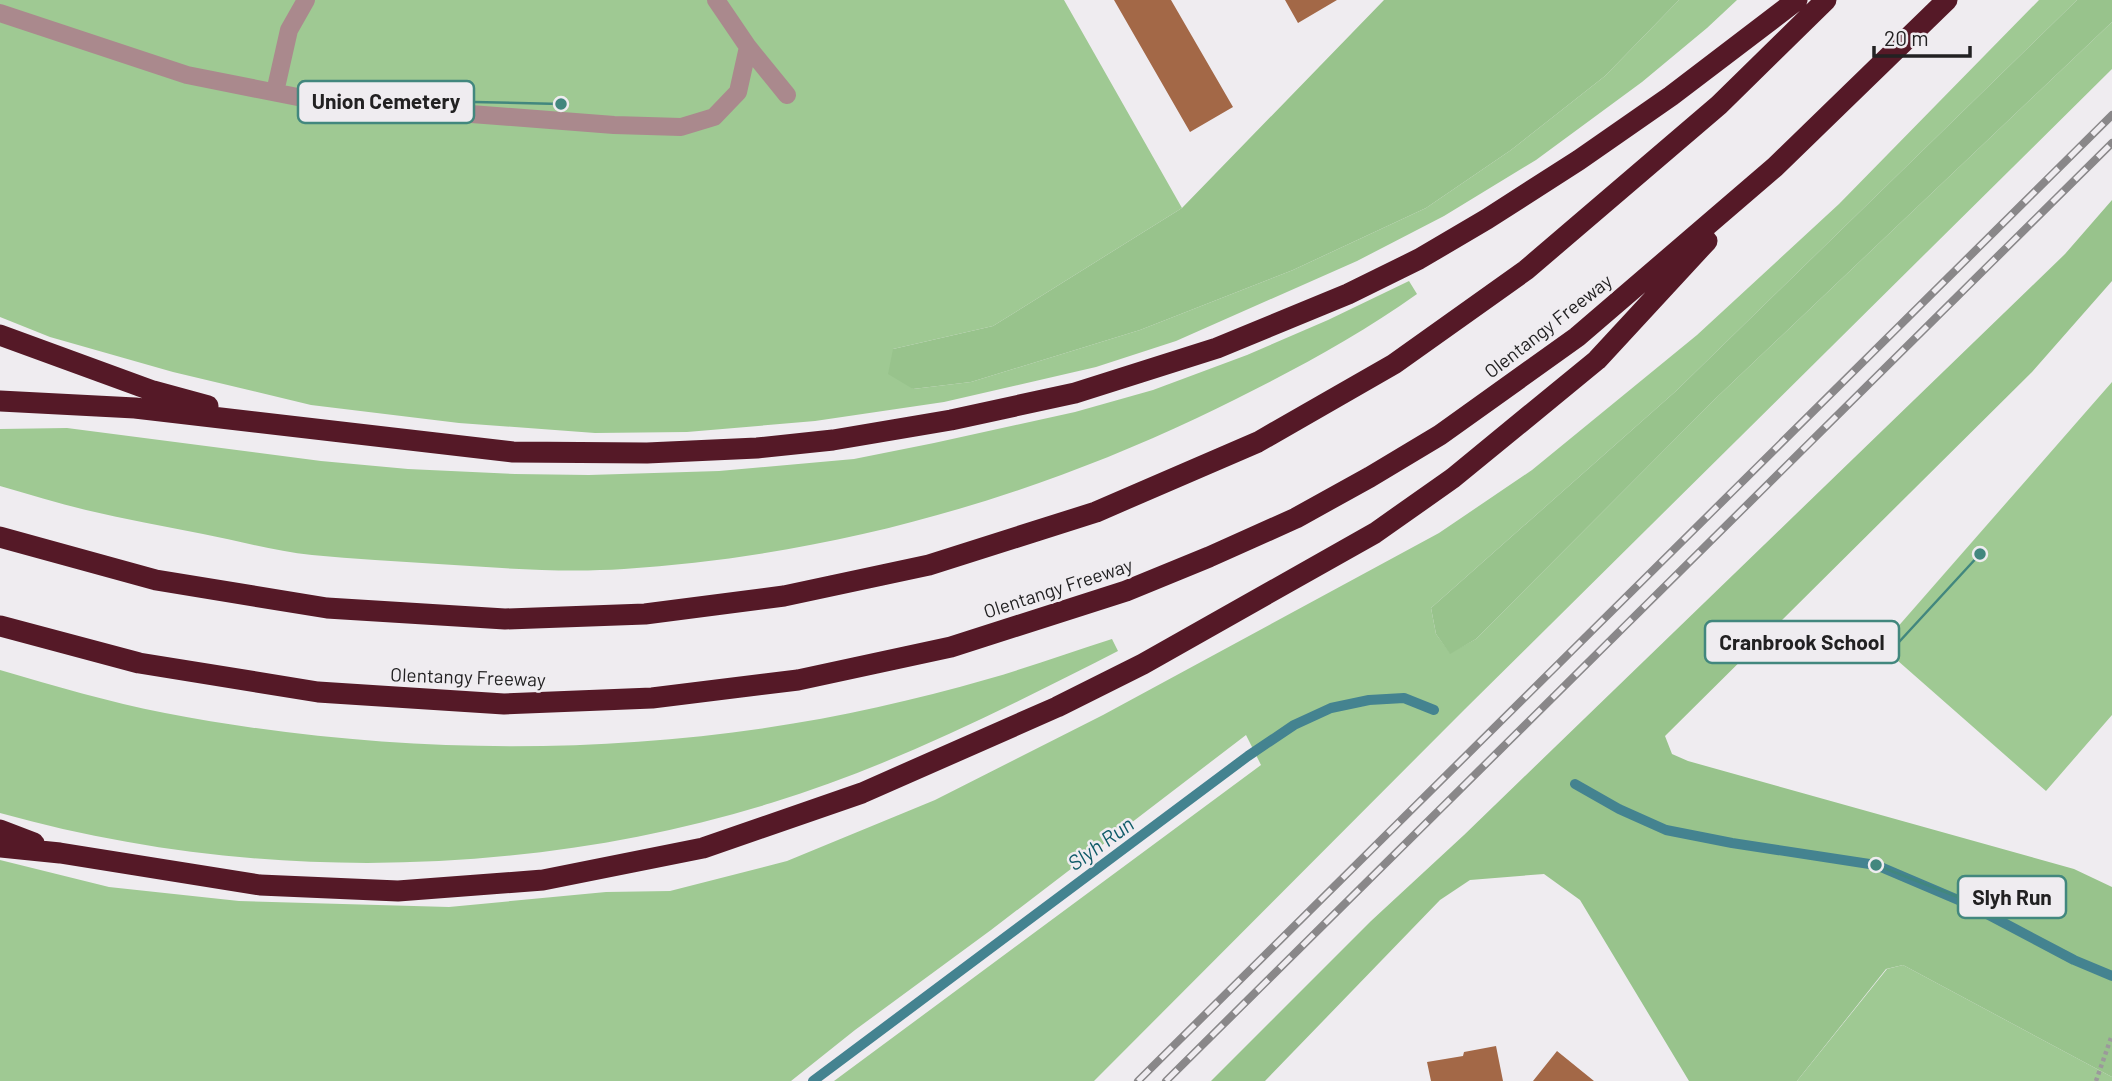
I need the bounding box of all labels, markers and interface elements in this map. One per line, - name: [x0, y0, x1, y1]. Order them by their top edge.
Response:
- scale bar: [1874, 14, 1970, 58]
- text: 20 m: [1884, 25, 1929, 50]
- callout: Union Cemetery: [298, 81, 474, 123]
- text: Union Cemetery: [312, 88, 461, 113]
- street label: Olentangy Freeway: [1479, 269, 1616, 383]
- street label: Olentangy Freeway: [980, 553, 1136, 622]
- callout: Cranbrook School: [1705, 621, 1899, 663]
- text: Cranbrook School: [1719, 629, 1885, 654]
- street label: Olentangy Freeway: [390, 662, 546, 691]
- water label: Slyh Run: [1062, 811, 1138, 875]
- callout: Slyh Run: [1958, 876, 2066, 918]
- text: Slyh Run: [1972, 884, 2052, 909]

